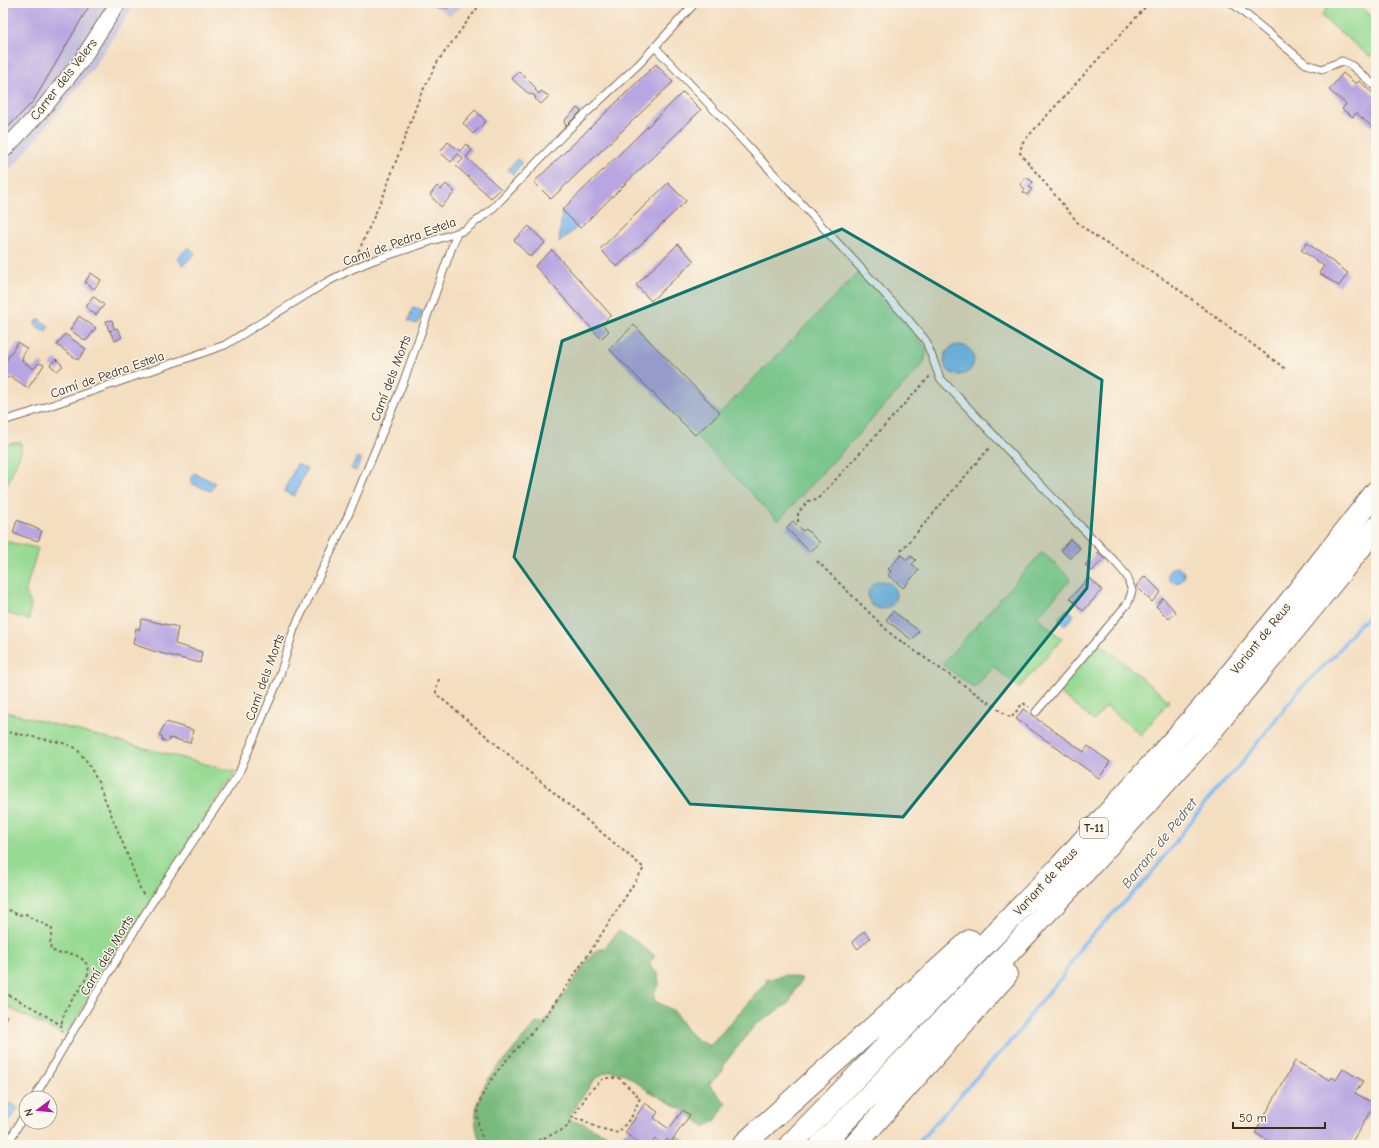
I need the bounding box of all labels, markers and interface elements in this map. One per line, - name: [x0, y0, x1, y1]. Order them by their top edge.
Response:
- street label: Carrer dels Velers: [27, 36, 100, 123]
- street label: Camí de Pedra Estela: [341, 214, 458, 269]
- street label: Camí dels Morts: [367, 333, 414, 423]
- street label: Camí de Pedra Estela: [48, 348, 166, 401]
- street label: Variant de Reus: [1227, 600, 1294, 677]
- street label: Camí dels Morts: [242, 632, 287, 722]
- water label: Barranc de Pedret: [1118, 794, 1202, 892]
- road number: T-11: [1080, 818, 1108, 838]
- street label: Variant de Reus: [1010, 844, 1080, 918]
- street label: Camí dels Morts: [77, 912, 136, 998]
- north arrow: [18, 1090, 58, 1130]
- scale bar: [1233, 1104, 1325, 1130]
- text: N: [22, 1107, 36, 1118]
- text: 50 m: [1239, 1111, 1267, 1125]

